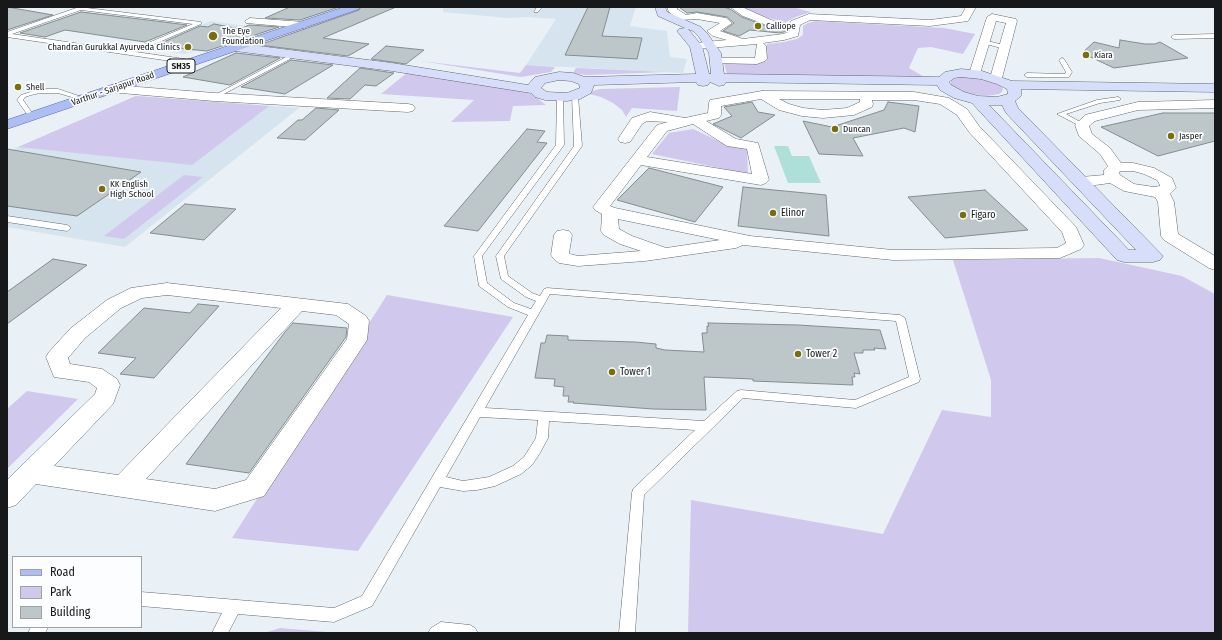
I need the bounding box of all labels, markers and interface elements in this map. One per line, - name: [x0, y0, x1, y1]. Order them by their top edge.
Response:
- marker: Calliope: [753, 21, 763, 31]
- place label: Calliope: [766, 21, 796, 31]
- place label: The Eye Foundation: [222, 26, 264, 47]
- marker: The Eye Foundation: [207, 30, 219, 42]
- place label: Chandran Gurukkal Ayurveda Clinics: [48, 42, 180, 52]
- marker: Chandran Gurukkal Ayurveda Clinics: [183, 42, 193, 52]
- marker: Kiara: [1081, 50, 1091, 60]
- place label: Kiara: [1094, 50, 1113, 60]
- road number: SH35: [167, 59, 195, 73]
- street label: Varthur - Sarjapur Road: [70, 70, 156, 108]
- marker: Shell: [13, 82, 23, 92]
- place label: Shell: [26, 82, 44, 92]
- marker: Duncan: [830, 124, 840, 134]
- place label: Duncan: [843, 124, 871, 134]
- marker: Jasper: [1166, 131, 1176, 141]
- place label: Jasper: [1179, 131, 1202, 141]
- place label: KK English High School: [110, 179, 154, 200]
- marker: KK English High School: [97, 184, 107, 194]
- place label: Elinor: [781, 207, 805, 219]
- marker: Elinor: [768, 208, 778, 218]
- place label: Figaro: [971, 209, 995, 221]
- marker: Figaro: [958, 210, 968, 220]
- place label: Tower 2: [806, 348, 837, 360]
- marker: Tower 2: [793, 349, 803, 359]
- place label: Tower 1: [620, 366, 651, 378]
- marker: Tower 1: [607, 367, 617, 377]
- legend: [12, 556, 142, 628]
- text: Road: [50, 565, 75, 579]
- text: Park: [50, 585, 71, 599]
- text: Building: [50, 605, 90, 619]

